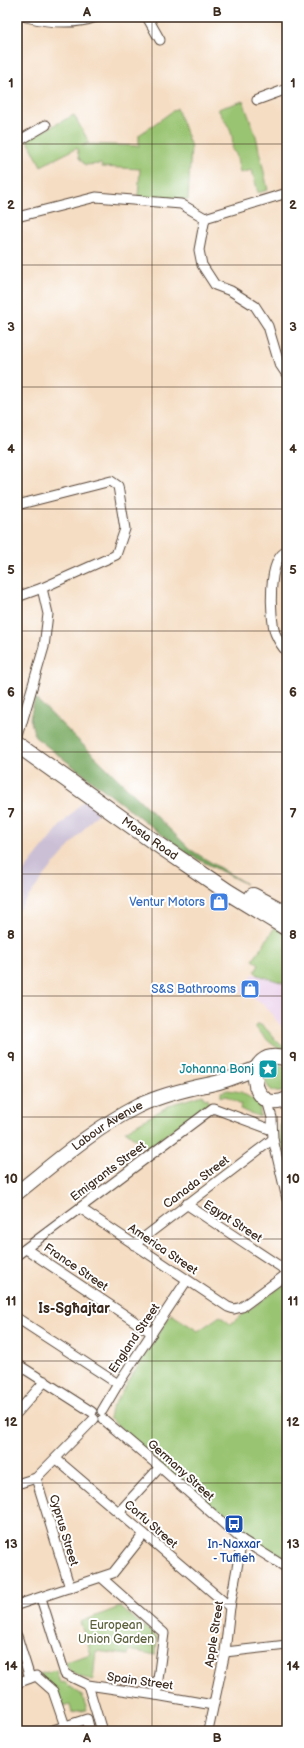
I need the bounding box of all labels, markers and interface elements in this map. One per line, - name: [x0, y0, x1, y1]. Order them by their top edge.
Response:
- text: A: [82, 4, 91, 20]
- text: B: [212, 4, 222, 20]
- text: 1: [8, 75, 14, 91]
- text: 1: [290, 75, 296, 91]
- text: 2: [7, 197, 15, 213]
- text: 2: [289, 197, 297, 213]
- text: 3: [7, 319, 15, 335]
- text: 3: [289, 319, 297, 335]
- text: 4: [7, 441, 15, 457]
- text: 4: [289, 441, 297, 457]
- text: 5: [7, 562, 15, 578]
- text: 5: [289, 562, 297, 578]
- text: 6: [7, 684, 15, 700]
- text: 6: [289, 684, 297, 700]
- text: 7: [7, 806, 15, 822]
- text: 7: [289, 806, 297, 822]
- street label: Mosta Road: [118, 814, 181, 864]
- shop icon: Ventur Motors: [208, 891, 230, 913]
- place label: Ventur Motors: [129, 895, 205, 910]
- text: 8: [7, 927, 15, 943]
- text: 8: [289, 927, 297, 943]
- shop icon: S&S Bathrooms: [239, 978, 261, 1000]
- place label: S&S Bathrooms: [151, 982, 236, 997]
- text: 9: [7, 1049, 15, 1065]
- text: 9: [289, 1049, 297, 1065]
- place icon: Johanna Bonj: [257, 1058, 279, 1080]
- place label: Johanna Bonj: [180, 1062, 254, 1077]
- street label: Labour Avenue: [69, 1098, 145, 1154]
- street label: Emigrants Street: [68, 1138, 149, 1205]
- street label: Canada Street: [160, 1153, 232, 1212]
- text: 10: [4, 1171, 18, 1187]
- text: 10: [286, 1171, 300, 1187]
- street label: Egypt Street: [201, 1197, 265, 1246]
- street label: America Street: [125, 1221, 201, 1278]
- street label: France Street: [41, 1240, 111, 1295]
- text: 11: [6, 1293, 16, 1309]
- text: 11: [288, 1293, 298, 1309]
- district label: Is-Sgħajtar: [38, 1300, 110, 1317]
- street label: England Street: [106, 1300, 163, 1376]
- text: 12: [4, 1414, 18, 1430]
- text: 12: [286, 1414, 300, 1430]
- street label: Germany Street: [144, 1437, 217, 1504]
- street label: Cyprus Street: [46, 1493, 82, 1568]
- street label: Corfu Street: [121, 1497, 181, 1552]
- bus stop icon: In-Naxxar - Tuffieh: [223, 1513, 245, 1535]
- text: 13: [4, 1536, 18, 1552]
- text: 13: [286, 1536, 300, 1552]
- place label: In-Naxxar - Tuffieh: [208, 1537, 261, 1566]
- street label: Apple Street: [202, 1600, 227, 1668]
- park label: European Union Garden: [78, 1618, 154, 1647]
- text: 14: [4, 1658, 18, 1674]
- text: 14: [286, 1658, 300, 1674]
- street label: Spain Street: [106, 1669, 174, 1694]
- text: A: [82, 1730, 91, 1746]
- text: B: [212, 1730, 222, 1746]

